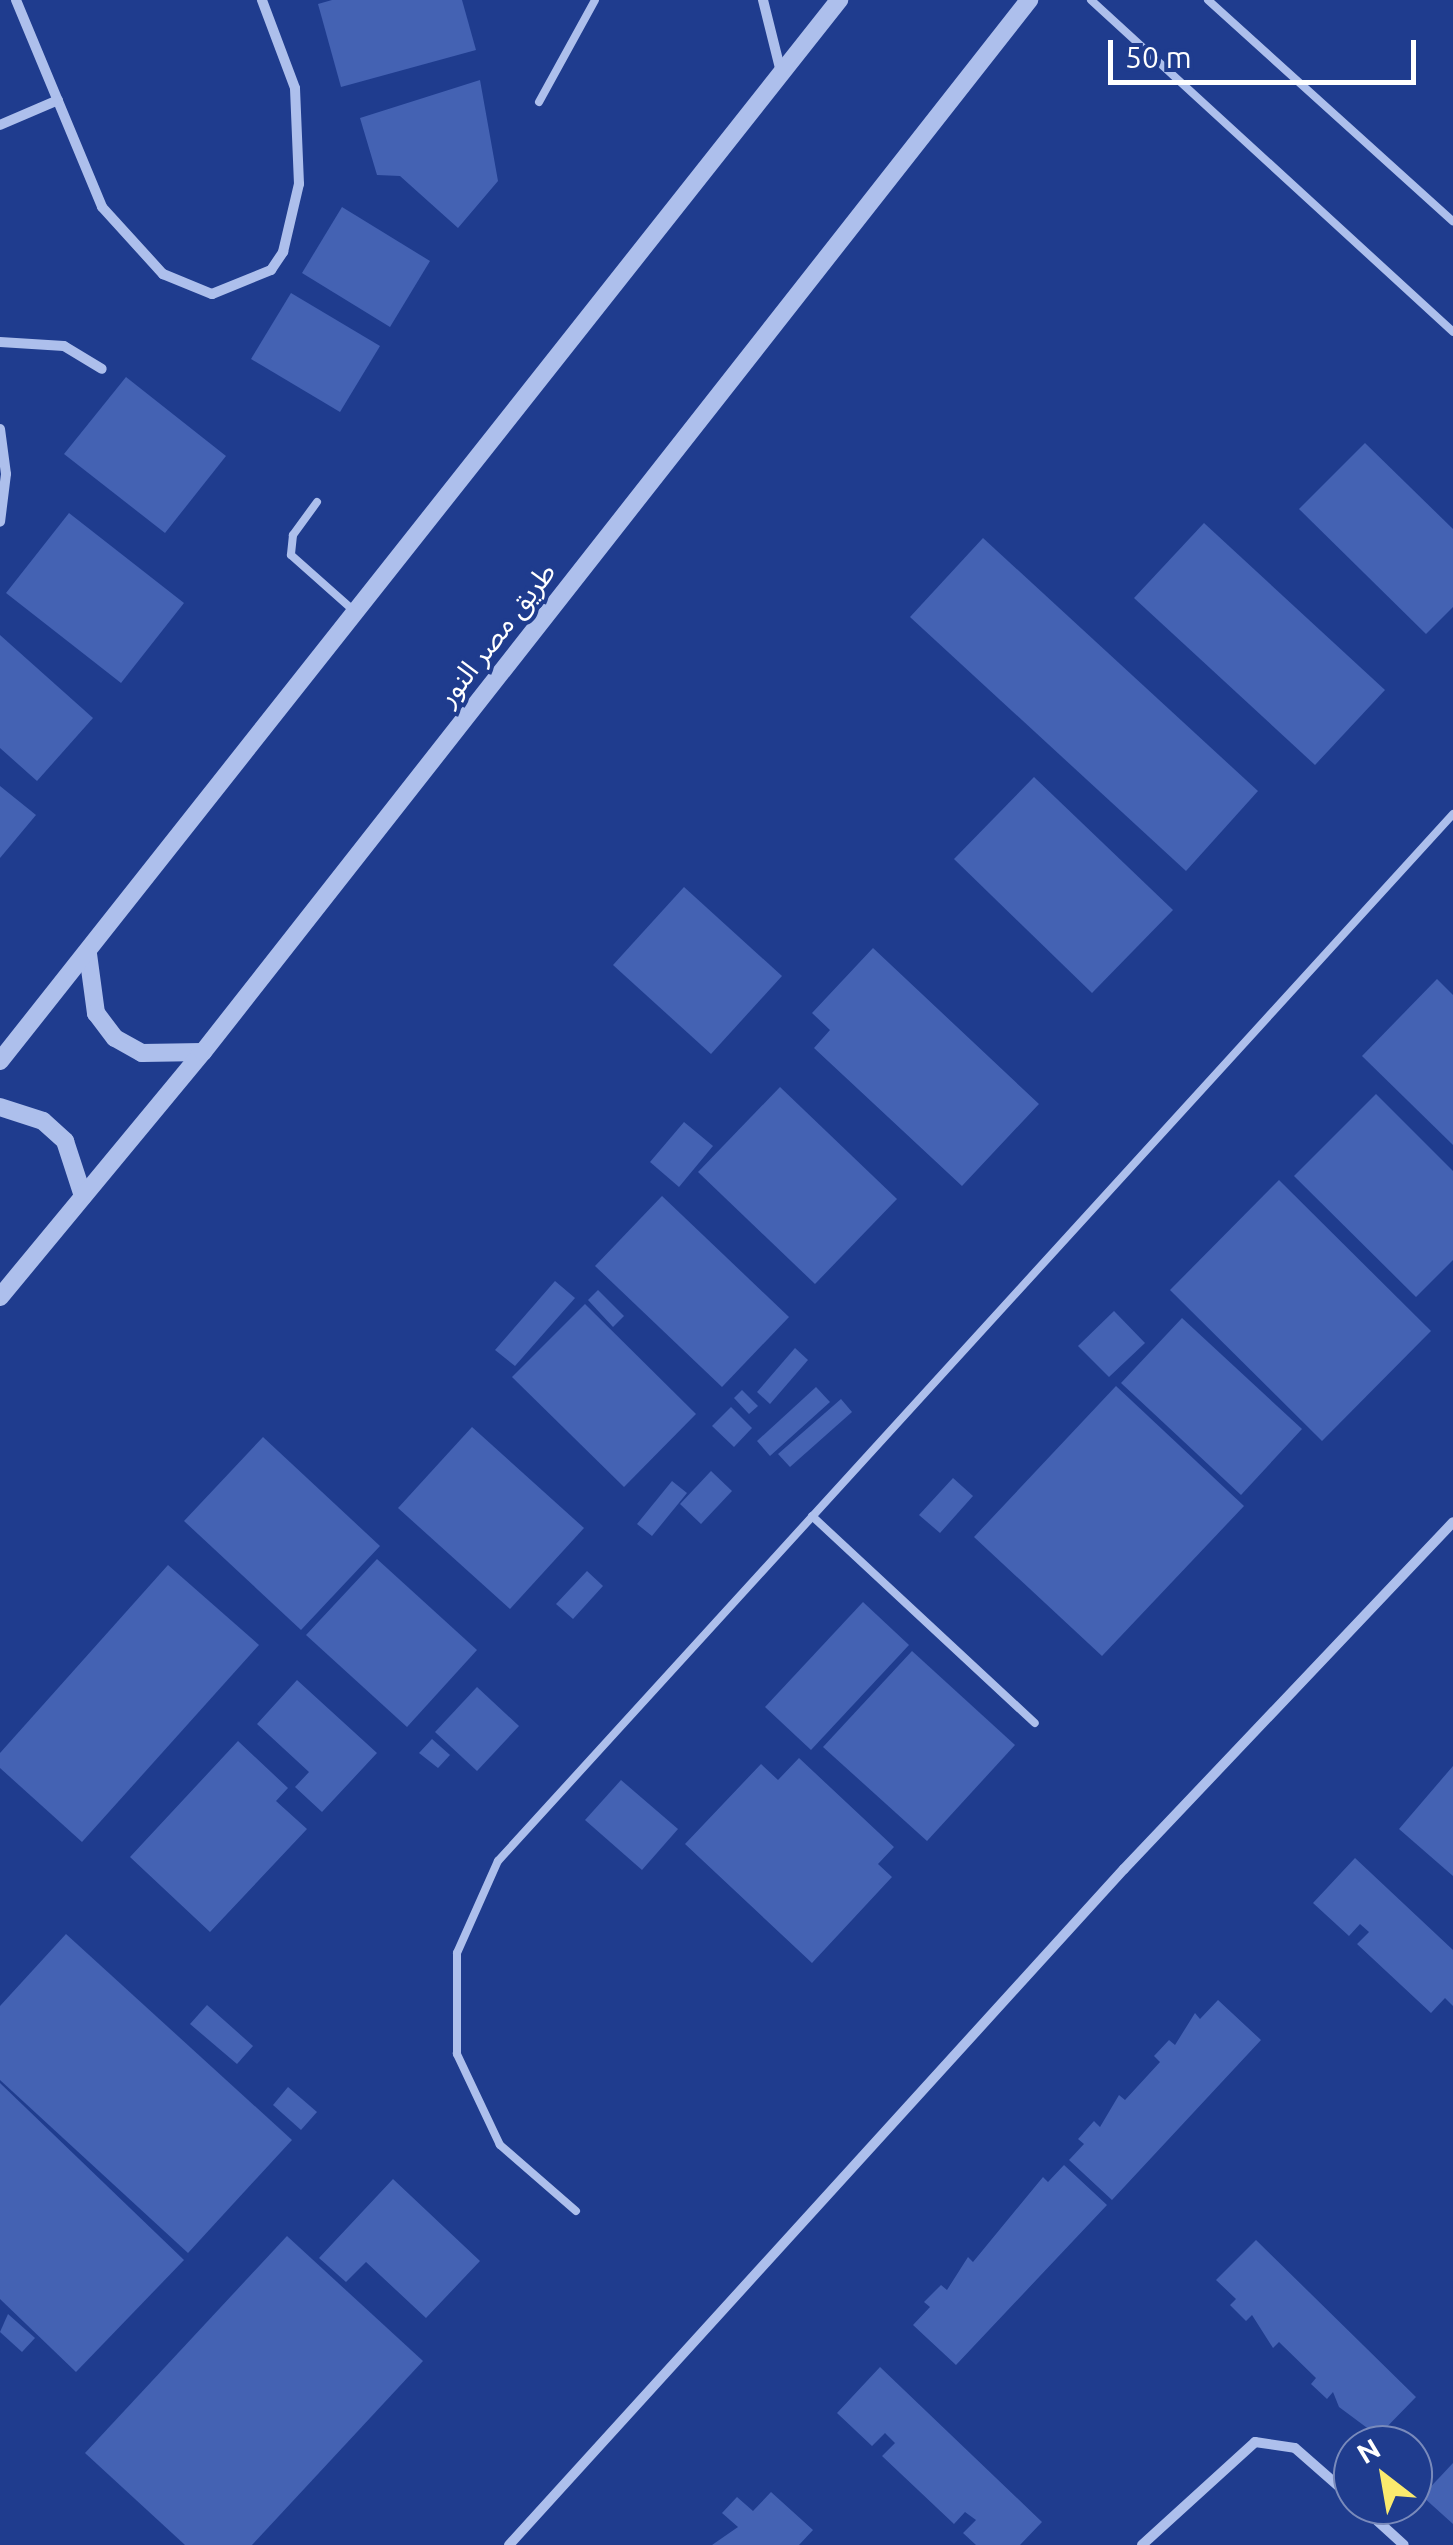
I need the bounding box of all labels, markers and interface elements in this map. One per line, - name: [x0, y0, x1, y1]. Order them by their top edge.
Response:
- scale bar: [1113, 20, 1420, 82]
- text: 50 m: [1125, 40, 1192, 74]
- street label: طريق مصر النور: [430, 556, 562, 712]
- north arrow: [1333, 2425, 1433, 2525]
- text: N: [1351, 2432, 1385, 2469]

